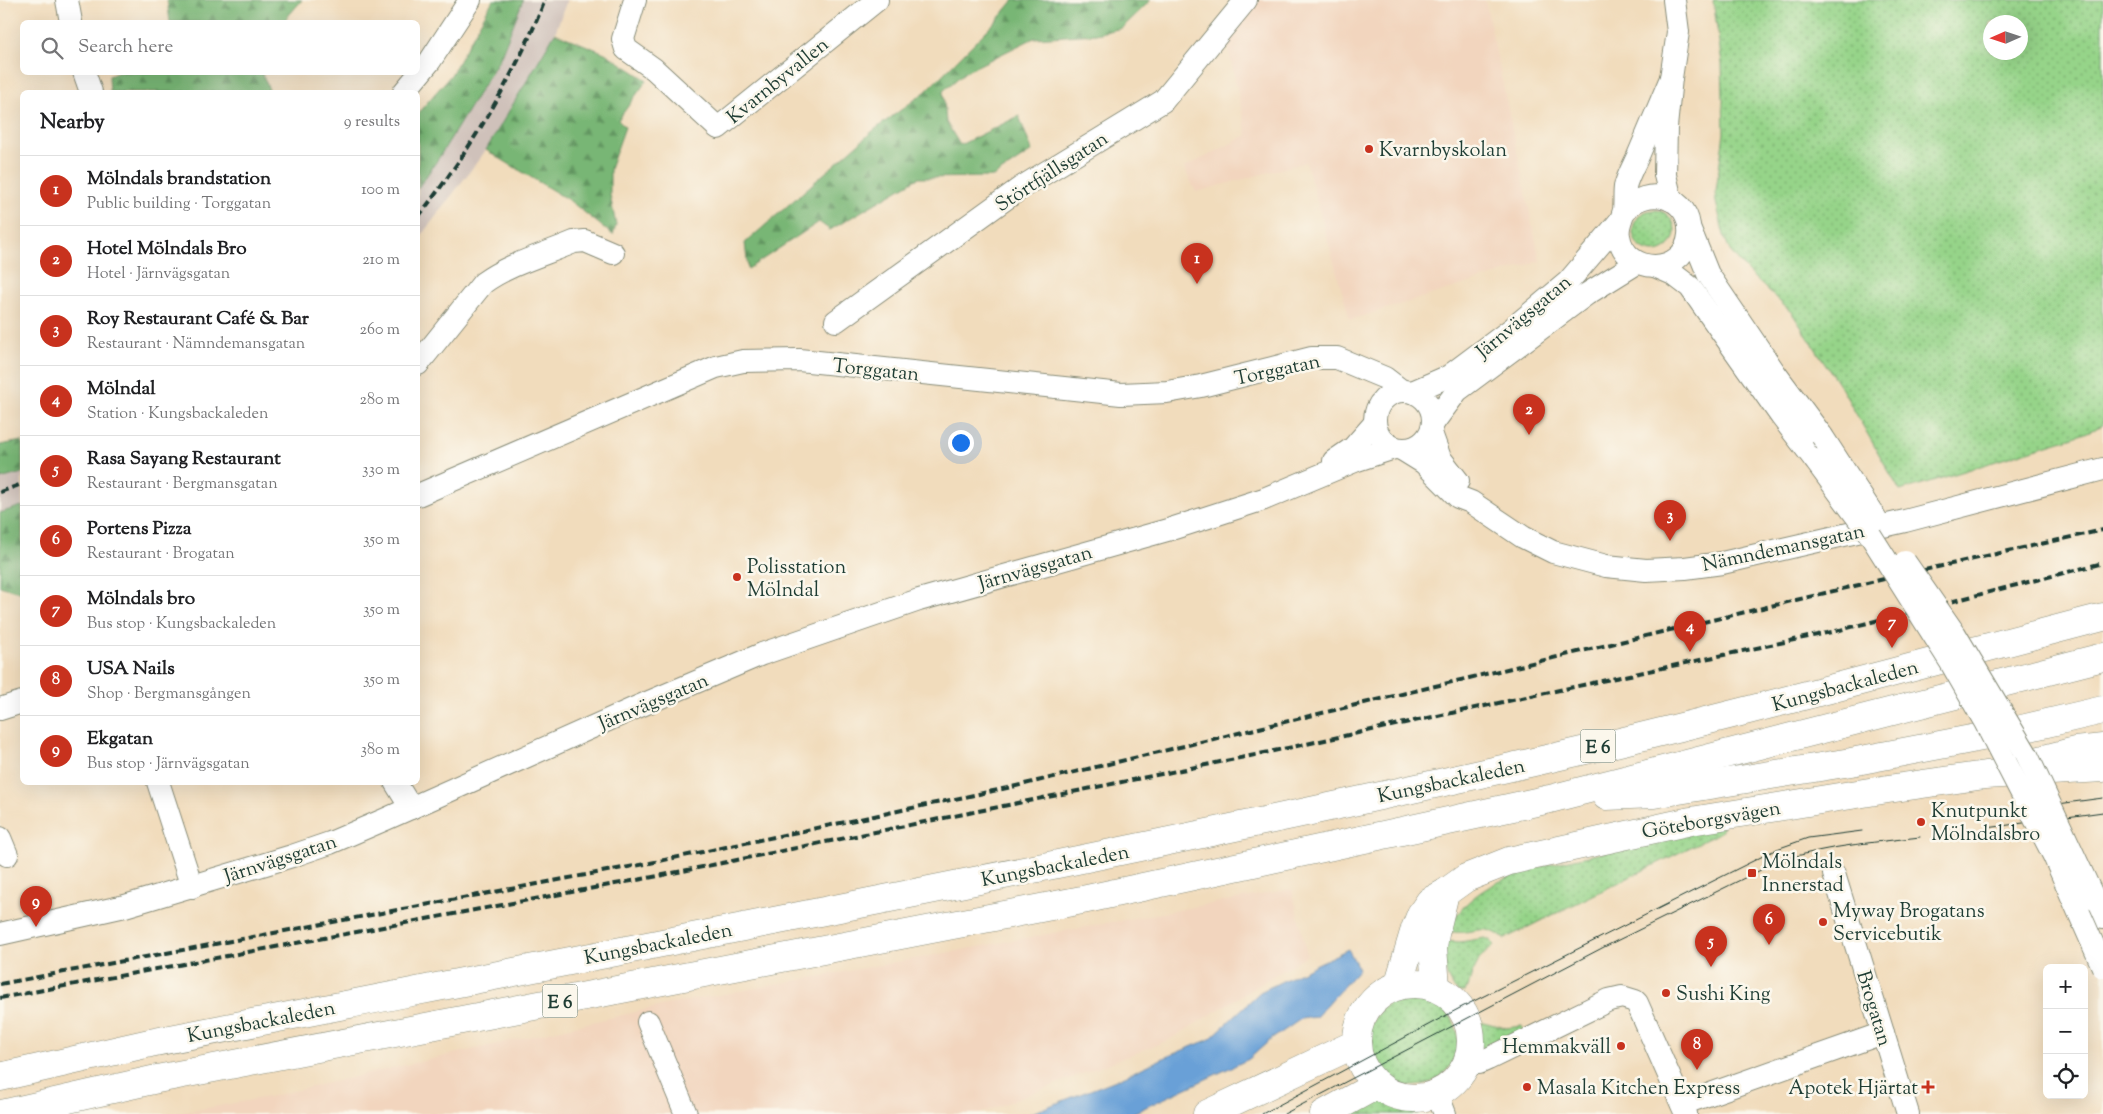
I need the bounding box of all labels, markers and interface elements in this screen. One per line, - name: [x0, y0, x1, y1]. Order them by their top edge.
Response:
- north arrow: [1983, 15, 2028, 60]
- search box: [20, 20, 420, 75]
- street label: Kvarnbyvallen: [721, 32, 836, 132]
- icon: search: [38, 34, 66, 62]
- text: Search here: [78, 34, 173, 61]
- text: Nearby: [40, 108, 105, 138]
- text: 9 results: [344, 111, 400, 134]
- street label: Störtfjällsgatan: [990, 126, 1115, 220]
- place label: Kvarnbyskolan: [1379, 137, 1507, 166]
- marker: Kvarnbyskolan: [1363, 143, 1375, 155]
- text: Mölndals brandstation: [87, 166, 271, 193]
- text: 1: [53, 179, 59, 202]
- text: 100 m: [361, 179, 400, 202]
- text: Public building · Torggatan: [87, 193, 271, 216]
- text: Hotel Mölndals Bro: [87, 236, 247, 263]
- pin: 1: [1181, 243, 1213, 284]
- text: 2: [52, 249, 60, 272]
- text: 210 m: [362, 249, 400, 272]
- text: Hotel · Järnvägsgatan: [87, 263, 230, 286]
- street label: Järnvägsgatan: [1470, 269, 1579, 367]
- text: Roy Restaurant Café & Bar: [87, 306, 309, 333]
- text: 3: [53, 319, 59, 342]
- text: 260 m: [359, 319, 400, 342]
- text: Restaurant · Nämndemansgatan: [87, 333, 305, 356]
- street label: Torggatan: [1232, 348, 1323, 395]
- street label: Torggatan: [831, 353, 921, 390]
- text: Mölndal: [87, 376, 156, 403]
- text: 4: [52, 389, 60, 412]
- text: 280 m: [359, 389, 400, 412]
- pin: 2: [1513, 394, 1545, 435]
- text: Station · Kungsbackaleden: [87, 403, 268, 426]
- your location: [948, 430, 974, 456]
- text: Rasa Sayang Restaurant: [87, 446, 281, 473]
- text: 5: [53, 459, 59, 482]
- text: 330 m: [362, 459, 400, 482]
- text: Restaurant · Bergmansgatan: [87, 473, 278, 496]
- pin: 3: [1654, 500, 1686, 541]
- text: Portens Pizza: [87, 516, 191, 543]
- street label: Nämndemansgatan: [1699, 518, 1868, 581]
- text: 6: [52, 529, 60, 552]
- text: 350 m: [363, 529, 400, 552]
- street label: Järnvägsgatan: [974, 539, 1096, 600]
- text: Restaurant · Brogatan: [87, 543, 235, 566]
- place label: Polisstation Mölndal: [747, 554, 846, 606]
- marker: Polisstation Mölndal: [731, 571, 743, 583]
- text: Mölndals bro: [87, 586, 195, 613]
- text: 7: [52, 599, 60, 622]
- text: 350 m: [363, 599, 400, 622]
- pin: 7: [1876, 607, 1908, 648]
- pin: 4: [1674, 611, 1706, 652]
- text: Bus stop · Kungsbackaleden: [87, 613, 276, 636]
- street label: Kungsbackaleden: [1769, 654, 1922, 721]
- text: USA Nails: [87, 656, 175, 683]
- street label: Järnvägsgatan: [593, 667, 714, 740]
- text: 8: [52, 669, 60, 692]
- text: 350 m: [363, 669, 400, 692]
- text: Shop · Bergmansgången: [87, 683, 251, 706]
- text: Ekgatan: [87, 726, 153, 753]
- road number: E 6: [1580, 729, 1616, 762]
- text: 9: [52, 739, 60, 762]
- text: 380 m: [360, 739, 400, 762]
- text: Bus stop · Järnvägsgatan: [87, 753, 250, 776]
- street label: Kungsbackaleden: [1375, 753, 1528, 812]
- street label: Göteborgsvägen: [1640, 795, 1783, 848]
- place label: Knutpunkt Mölndalsbro: [1931, 798, 2040, 850]
- marker: Knutpunkt Mölndalsbro: [1915, 816, 1927, 828]
- street label: Järnvägsgatan: [220, 828, 341, 893]
- street label: Kungsbackaleden: [979, 839, 1132, 896]
- place label: Mölndals Innerstad: [1762, 849, 1844, 901]
- marker: Mölndals Innerstad: [1746, 867, 1758, 879]
- pin: 9: [20, 886, 52, 927]
- place label: Myway Brogatans Servicebutik: [1833, 898, 1985, 950]
- pin: 6: [1753, 904, 1785, 945]
- marker: Myway Brogatans Servicebutik: [1817, 916, 1829, 928]
- street label: Kungsbackaleden: [582, 917, 735, 974]
- pin: 5: [1695, 926, 1727, 967]
- map controls: [2043, 964, 2088, 1099]
- button: +: [2043, 964, 2088, 1009]
- street label: Brogatan: [1847, 967, 1898, 1050]
- place label: Sushi King: [1676, 981, 1771, 1010]
- road number: E 6: [542, 984, 578, 1018]
- marker: Sushi King: [1660, 987, 1672, 999]
- street label: Kungsbackaleden: [185, 995, 338, 1052]
- button: −: [2043, 1009, 2088, 1054]
- pin: 8: [1681, 1029, 1713, 1070]
- place label: Hemmakväll: [1502, 1034, 1611, 1063]
- marker: Hemmakväll: [1615, 1040, 1627, 1052]
- button: locate: [2043, 1054, 2088, 1099]
- place label: Masala Kitchen Express: [1537, 1075, 1740, 1104]
- place label: Apotek Hjärtat: [1788, 1075, 1918, 1104]
- marker: Masala Kitchen Express: [1521, 1081, 1533, 1093]
- marker: Apotek Hjärtat: [1922, 1081, 1934, 1093]

